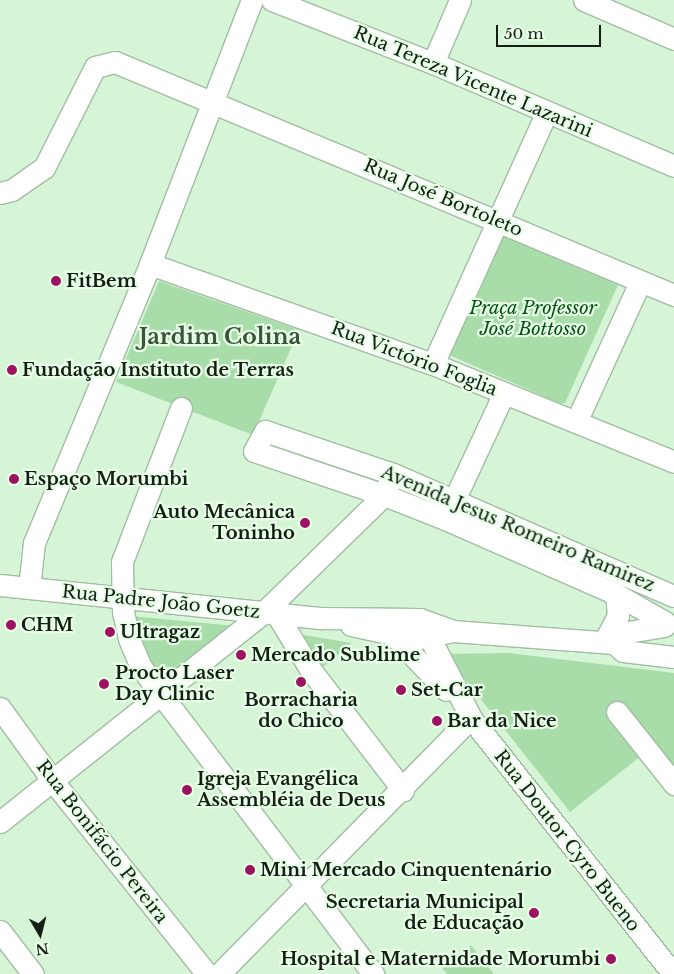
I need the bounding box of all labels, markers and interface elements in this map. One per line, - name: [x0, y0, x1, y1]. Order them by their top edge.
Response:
- scale bar: [499, 15, 604, 47]
- street label: Rua Tereza Vicente Lazarini: [350, 21, 596, 143]
- text: 50 m: [504, 24, 544, 43]
- street label: Rua José Bortoleto: [360, 155, 526, 241]
- place label: FitBem: [66, 270, 137, 292]
- marker: FitBem: [50, 275, 62, 287]
- park label: Praça Professor José Bottosso: [469, 298, 597, 340]
- street label: Rua Victório Foglia: [327, 317, 501, 401]
- district label: Jardim Colina: [139, 324, 301, 350]
- place label: Fundação Instituto de Terras: [22, 359, 294, 381]
- marker: Fundação Instituto de Terras: [6, 364, 18, 376]
- street label: Avenida Jesus Romeiro Ramirez: [378, 461, 658, 597]
- place label: Espaço Morumbi: [24, 468, 188, 490]
- marker: Espaço Morumbi: [8, 473, 20, 485]
- place label: Auto Mecânica Toninho: [153, 502, 295, 544]
- marker: Auto Mecânica Toninho: [299, 517, 311, 529]
- street label: Rua Padre João Goetz: [61, 581, 261, 623]
- place label: CHM: [21, 614, 73, 636]
- marker: CHM: [5, 619, 17, 631]
- place label: Ultragaz: [120, 621, 200, 643]
- marker: Ultragaz: [104, 626, 116, 638]
- place label: Mercado Sublime: [251, 644, 420, 666]
- marker: Mercado Sublime: [235, 649, 247, 661]
- place label: Procto Laser Day Clinic: [115, 663, 234, 706]
- marker: Borracharia do Chico: [295, 676, 307, 688]
- marker: Procto Laser Day Clinic: [97, 677, 111, 691]
- place label: Set-Car: [411, 679, 483, 701]
- marker: Set-Car: [395, 684, 407, 696]
- place label: Borracharia do Chico: [244, 690, 358, 732]
- place label: Bar da Nice: [447, 710, 557, 732]
- marker: Bar da Nice: [431, 715, 443, 727]
- street label: Rua Doutor Cyro Bueno: [489, 746, 645, 936]
- street label: Rua Bonifácio Pereira: [32, 756, 172, 928]
- place label: Igreja Evangélica Assembléia de Deus: [197, 769, 385, 812]
- marker: Igreja Evangélica Assembléia de Deus: [181, 784, 193, 796]
- place label: Mini Mercado Cinquentenário: [260, 859, 552, 881]
- marker: Mini Mercado Cinquentenário: [244, 864, 256, 876]
- place label: Secretaria Municipal de Educação: [326, 892, 524, 934]
- marker: Secretaria Municipal de Educação: [528, 907, 540, 919]
- north arrow: [15, 909, 65, 959]
- text: N: [34, 939, 50, 959]
- place label: Hospital e Maternidade Morumbi: [281, 948, 600, 970]
- marker: Hospital e Maternidade Morumbi: [604, 952, 618, 966]

